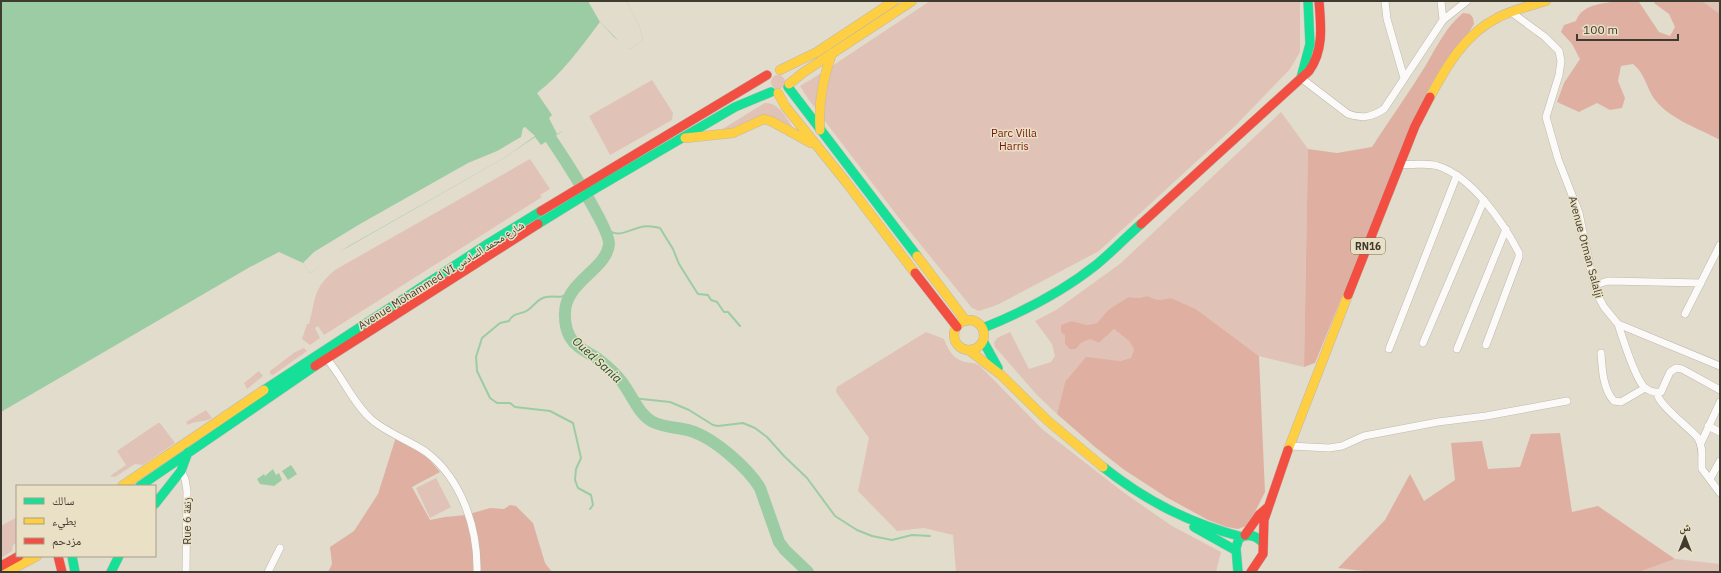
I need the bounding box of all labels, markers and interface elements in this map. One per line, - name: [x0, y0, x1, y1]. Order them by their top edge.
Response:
- scale bar: [1577, 16, 1678, 42]
- text: 100 m: [1583, 22, 1618, 37]
- park label: Parc Villa Harris: [991, 126, 1037, 153]
- street label: Avenue Otman Salalji: [1566, 195, 1606, 299]
- street label: Avenue Mohammed VI شارع محمد السادس: [355, 218, 527, 332]
- road number: RN16: [1351, 238, 1385, 254]
- water label: Oued Sania: [569, 333, 625, 386]
- legend: [16, 485, 156, 557]
- text: سالك: [52, 493, 74, 508]
- street label: Rue 6 زنقة: [180, 497, 194, 545]
- text: بطيء: [52, 513, 76, 531]
- north arrow: [1665, 517, 1705, 557]
- text: ش: [1679, 520, 1691, 535]
- text: مزدحم: [52, 533, 81, 549]

